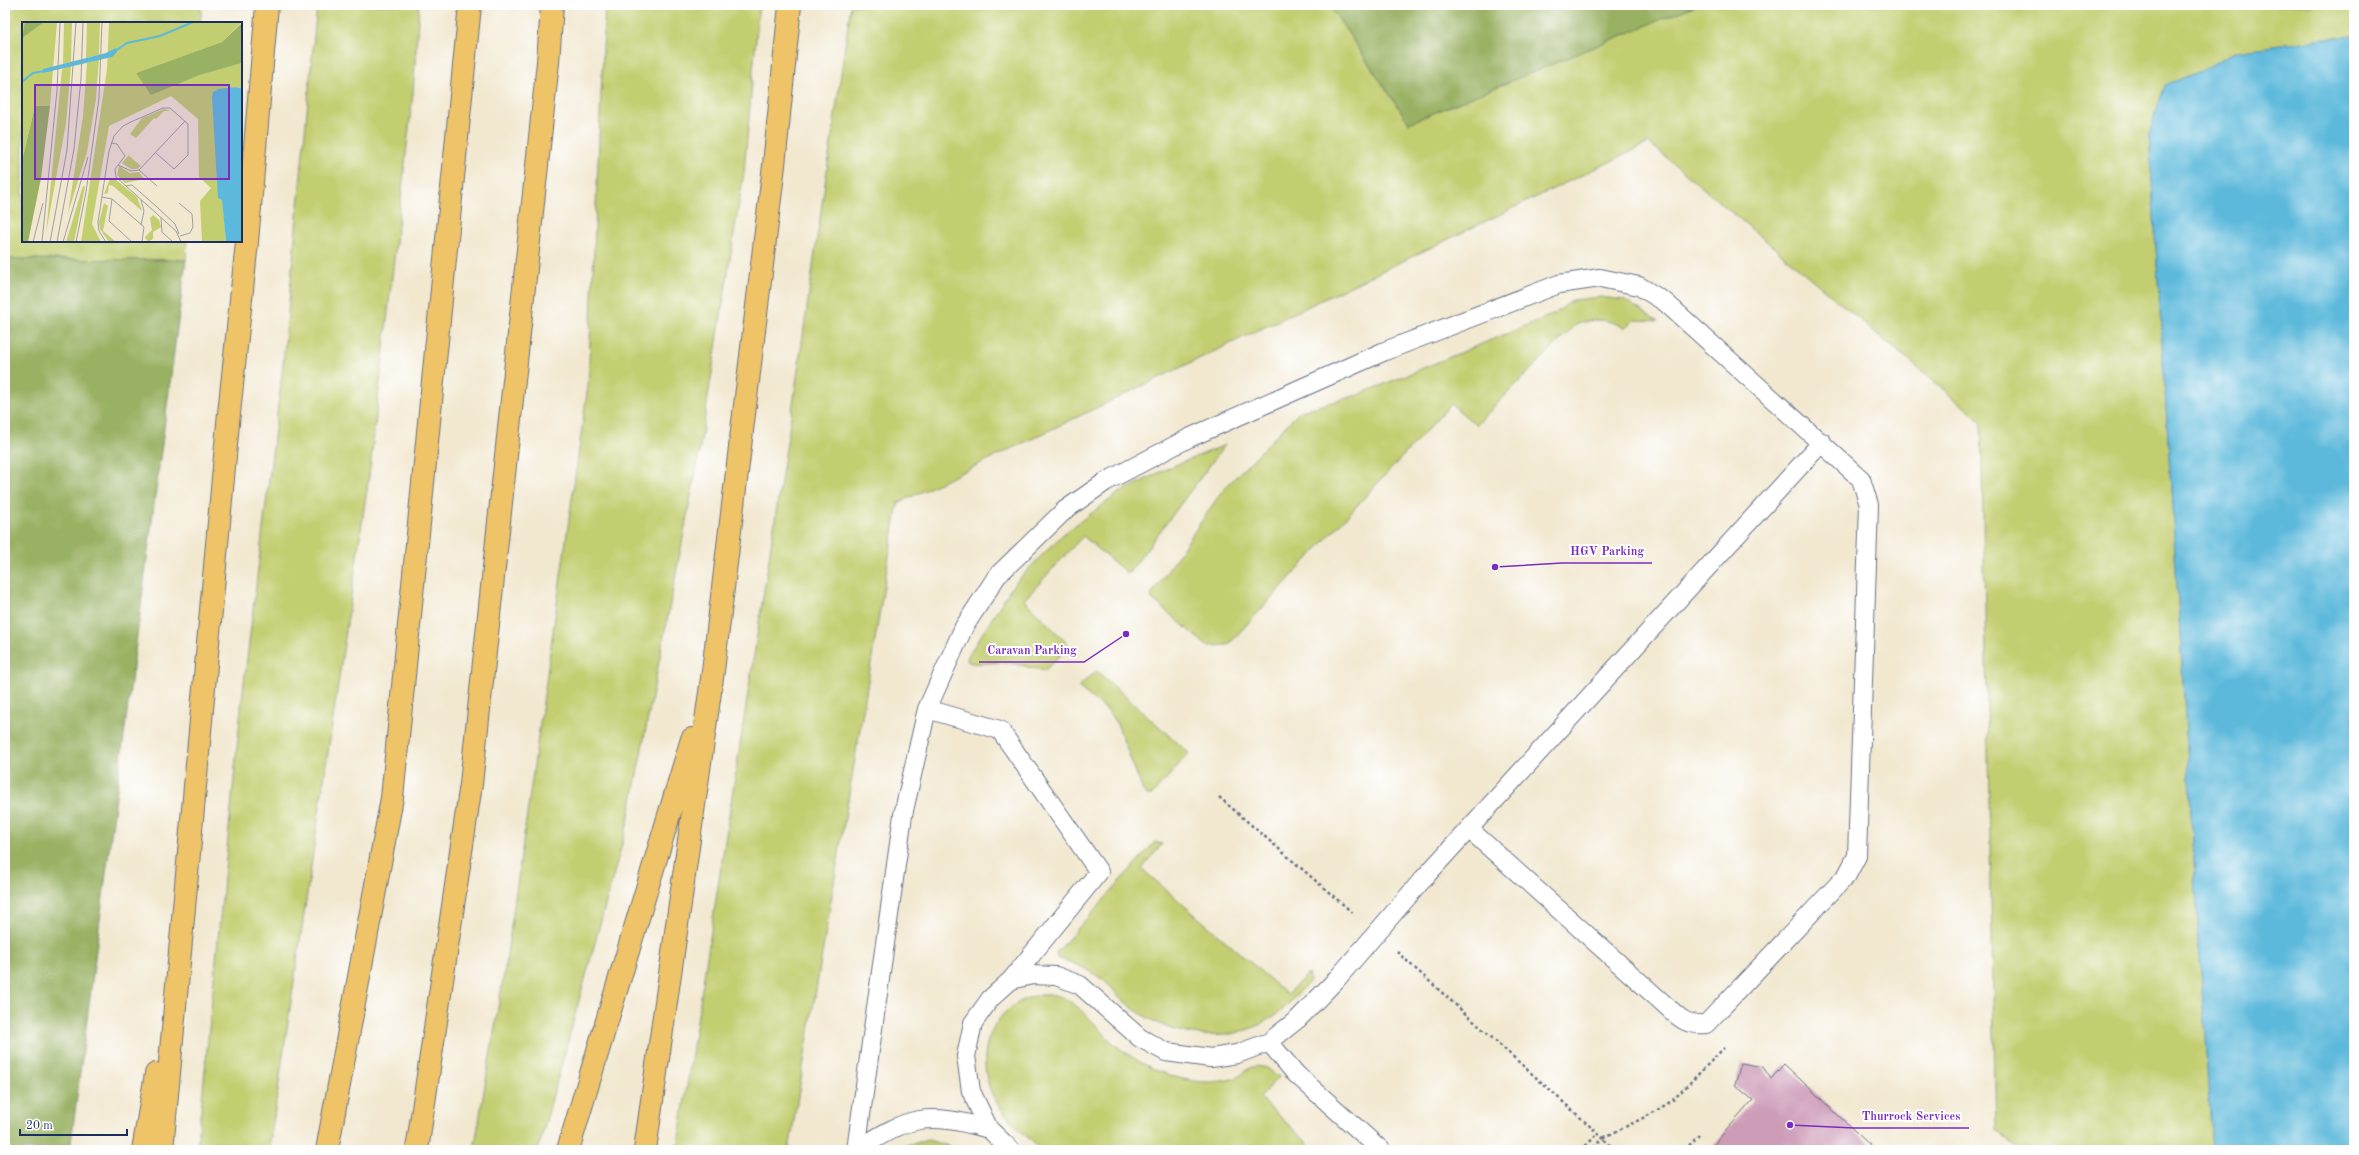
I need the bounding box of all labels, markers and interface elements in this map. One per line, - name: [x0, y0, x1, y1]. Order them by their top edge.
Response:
- inset map: [22, 22, 242, 242]
- callout: HGV Parking: [1562, 539, 1652, 563]
- text: HGV Parking: [1570, 546, 1644, 558]
- callout: Caravan Parking: [979, 638, 1084, 662]
- text: Caravan Parking: [987, 645, 1077, 657]
- callout: Thurrock Services: [1854, 1104, 1969, 1128]
- scale bar: [20, 1111, 127, 1137]
- text: Thurrock Services: [1862, 1111, 1960, 1123]
- text: 20 m: [26, 1120, 53, 1132]

